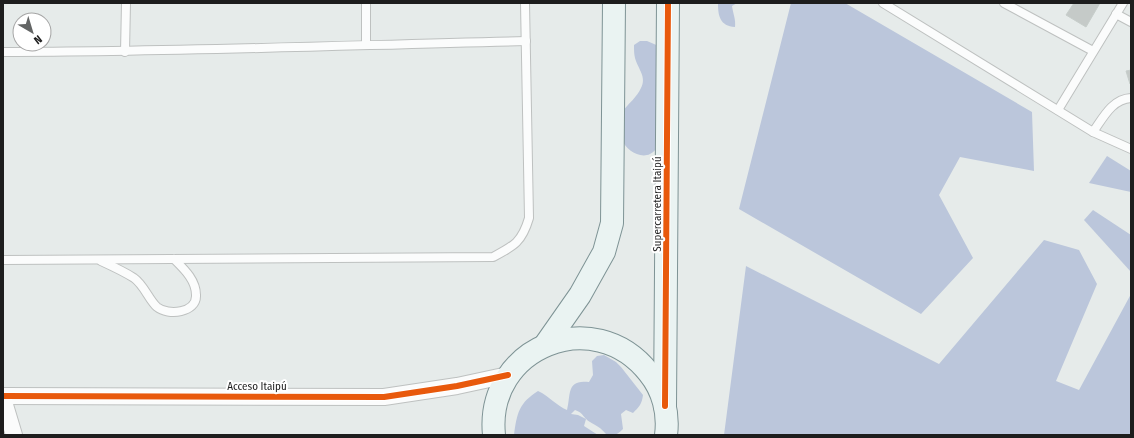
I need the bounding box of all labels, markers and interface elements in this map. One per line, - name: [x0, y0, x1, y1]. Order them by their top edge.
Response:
- north arrow: [12, 12, 52, 52]
- text: N: [31, 32, 44, 47]
- street label: Supercarretera Itaipú: [651, 156, 664, 252]
- street label: Acceso Itaipú: [227, 380, 287, 393]

